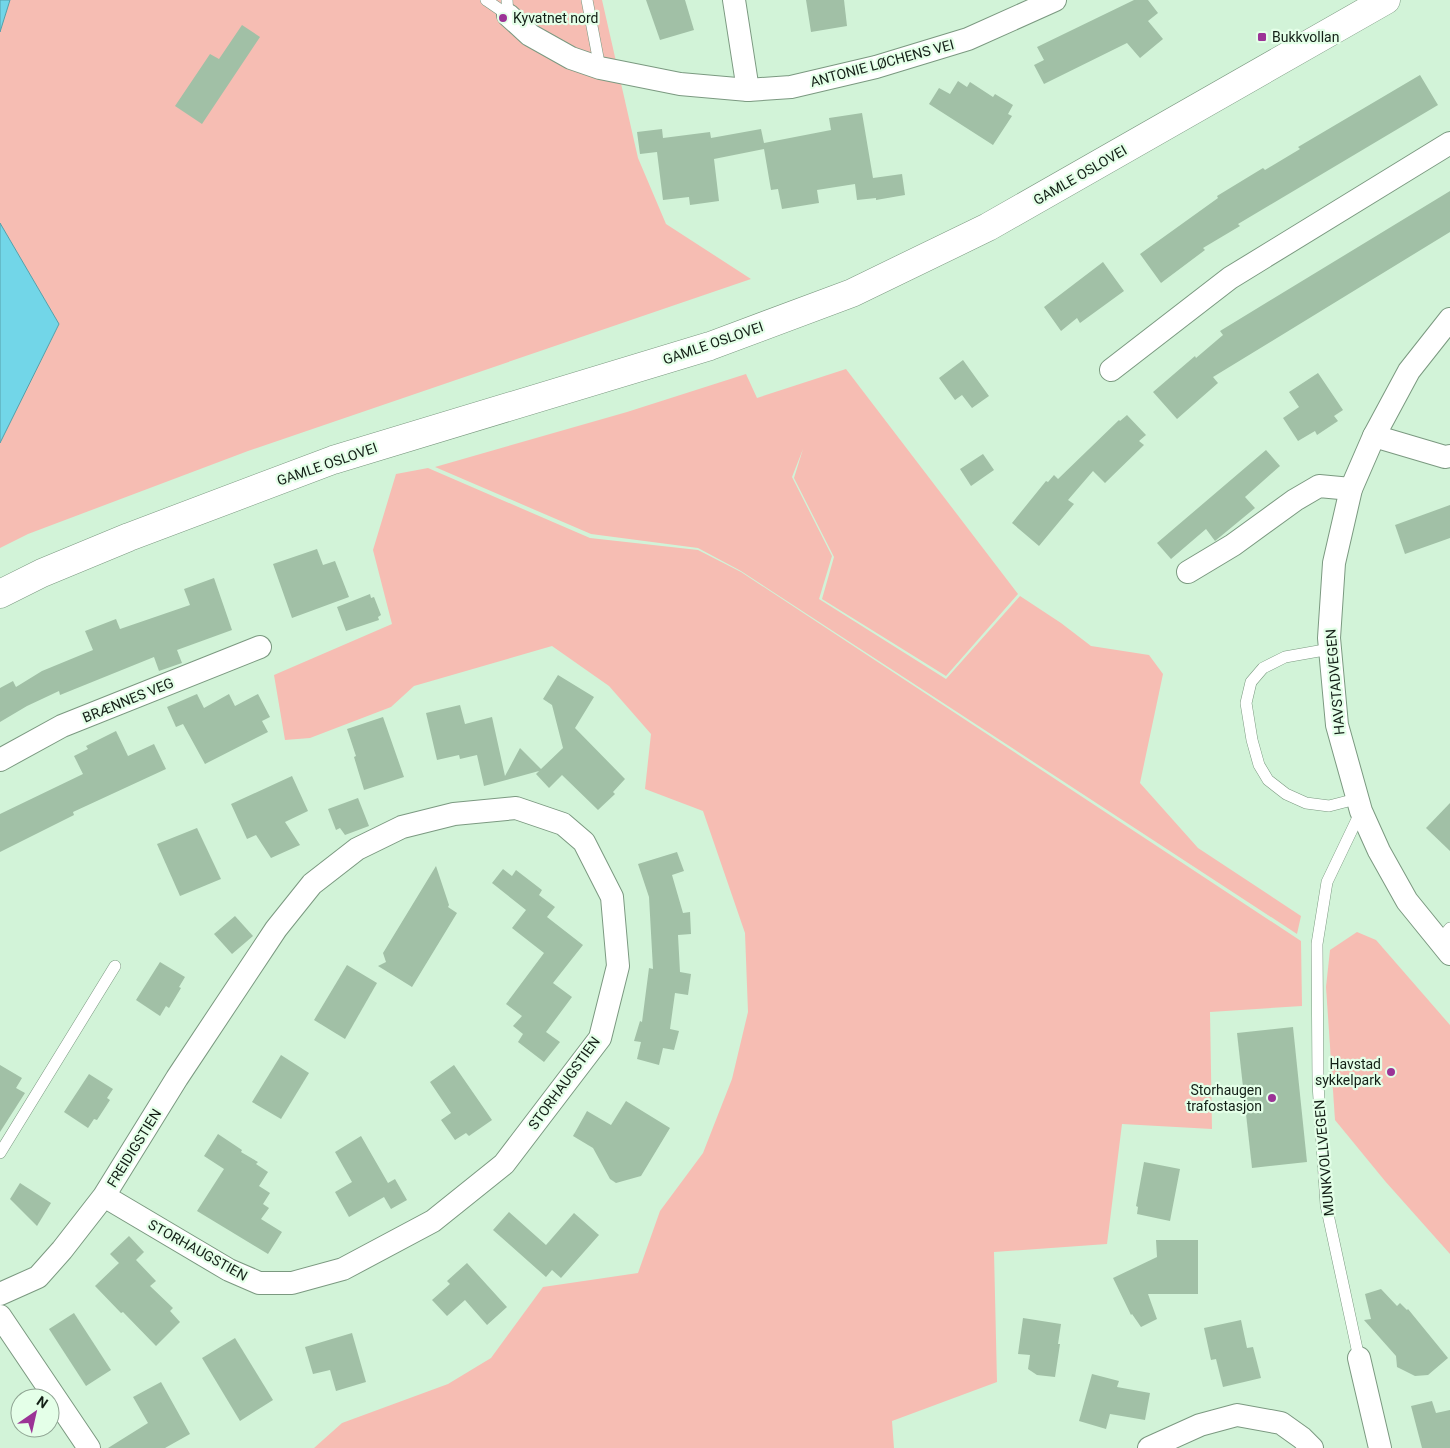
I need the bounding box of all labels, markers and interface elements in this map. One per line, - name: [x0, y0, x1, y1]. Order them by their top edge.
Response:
- place label: Kyvatnet nord: [513, 10, 598, 26]
- marker: Kyvatnet nord: [497, 12, 509, 24]
- place label: Bukkvollan: [1272, 29, 1339, 45]
- marker: Bukkvollan: [1256, 31, 1268, 43]
- street label: ANTONIE LØCHENS VEI: [808, 36, 956, 90]
- street label: GAMLE OSLOVEI: [1031, 142, 1129, 208]
- street label: GAMLE OSLOVEI: [661, 318, 765, 368]
- street label: GAMLE OSLOVEI: [275, 439, 379, 489]
- street label: HAVSTADVEGEN: [1322, 628, 1348, 736]
- street label: BRÆNNES VEG: [80, 674, 176, 726]
- street label: STORHAUGSTIEN: [525, 1033, 603, 1133]
- place label: Havstad sykkelpark: [1315, 1056, 1382, 1088]
- marker: Havstad sykkelpark: [1385, 1066, 1397, 1078]
- place label: Storhaugen trafostasjon: [1187, 1082, 1262, 1114]
- marker: Storhaugen trafostasjon: [1266, 1092, 1278, 1104]
- street label: MUNKVOLLVEGEN: [1311, 1099, 1337, 1217]
- street label: FREIDIGSTIEN: [104, 1106, 164, 1190]
- street label: STORHAUGSTIEN: [146, 1216, 250, 1284]
- north arrow: [10, 1388, 60, 1438]
- text: N: [34, 1393, 51, 1412]

